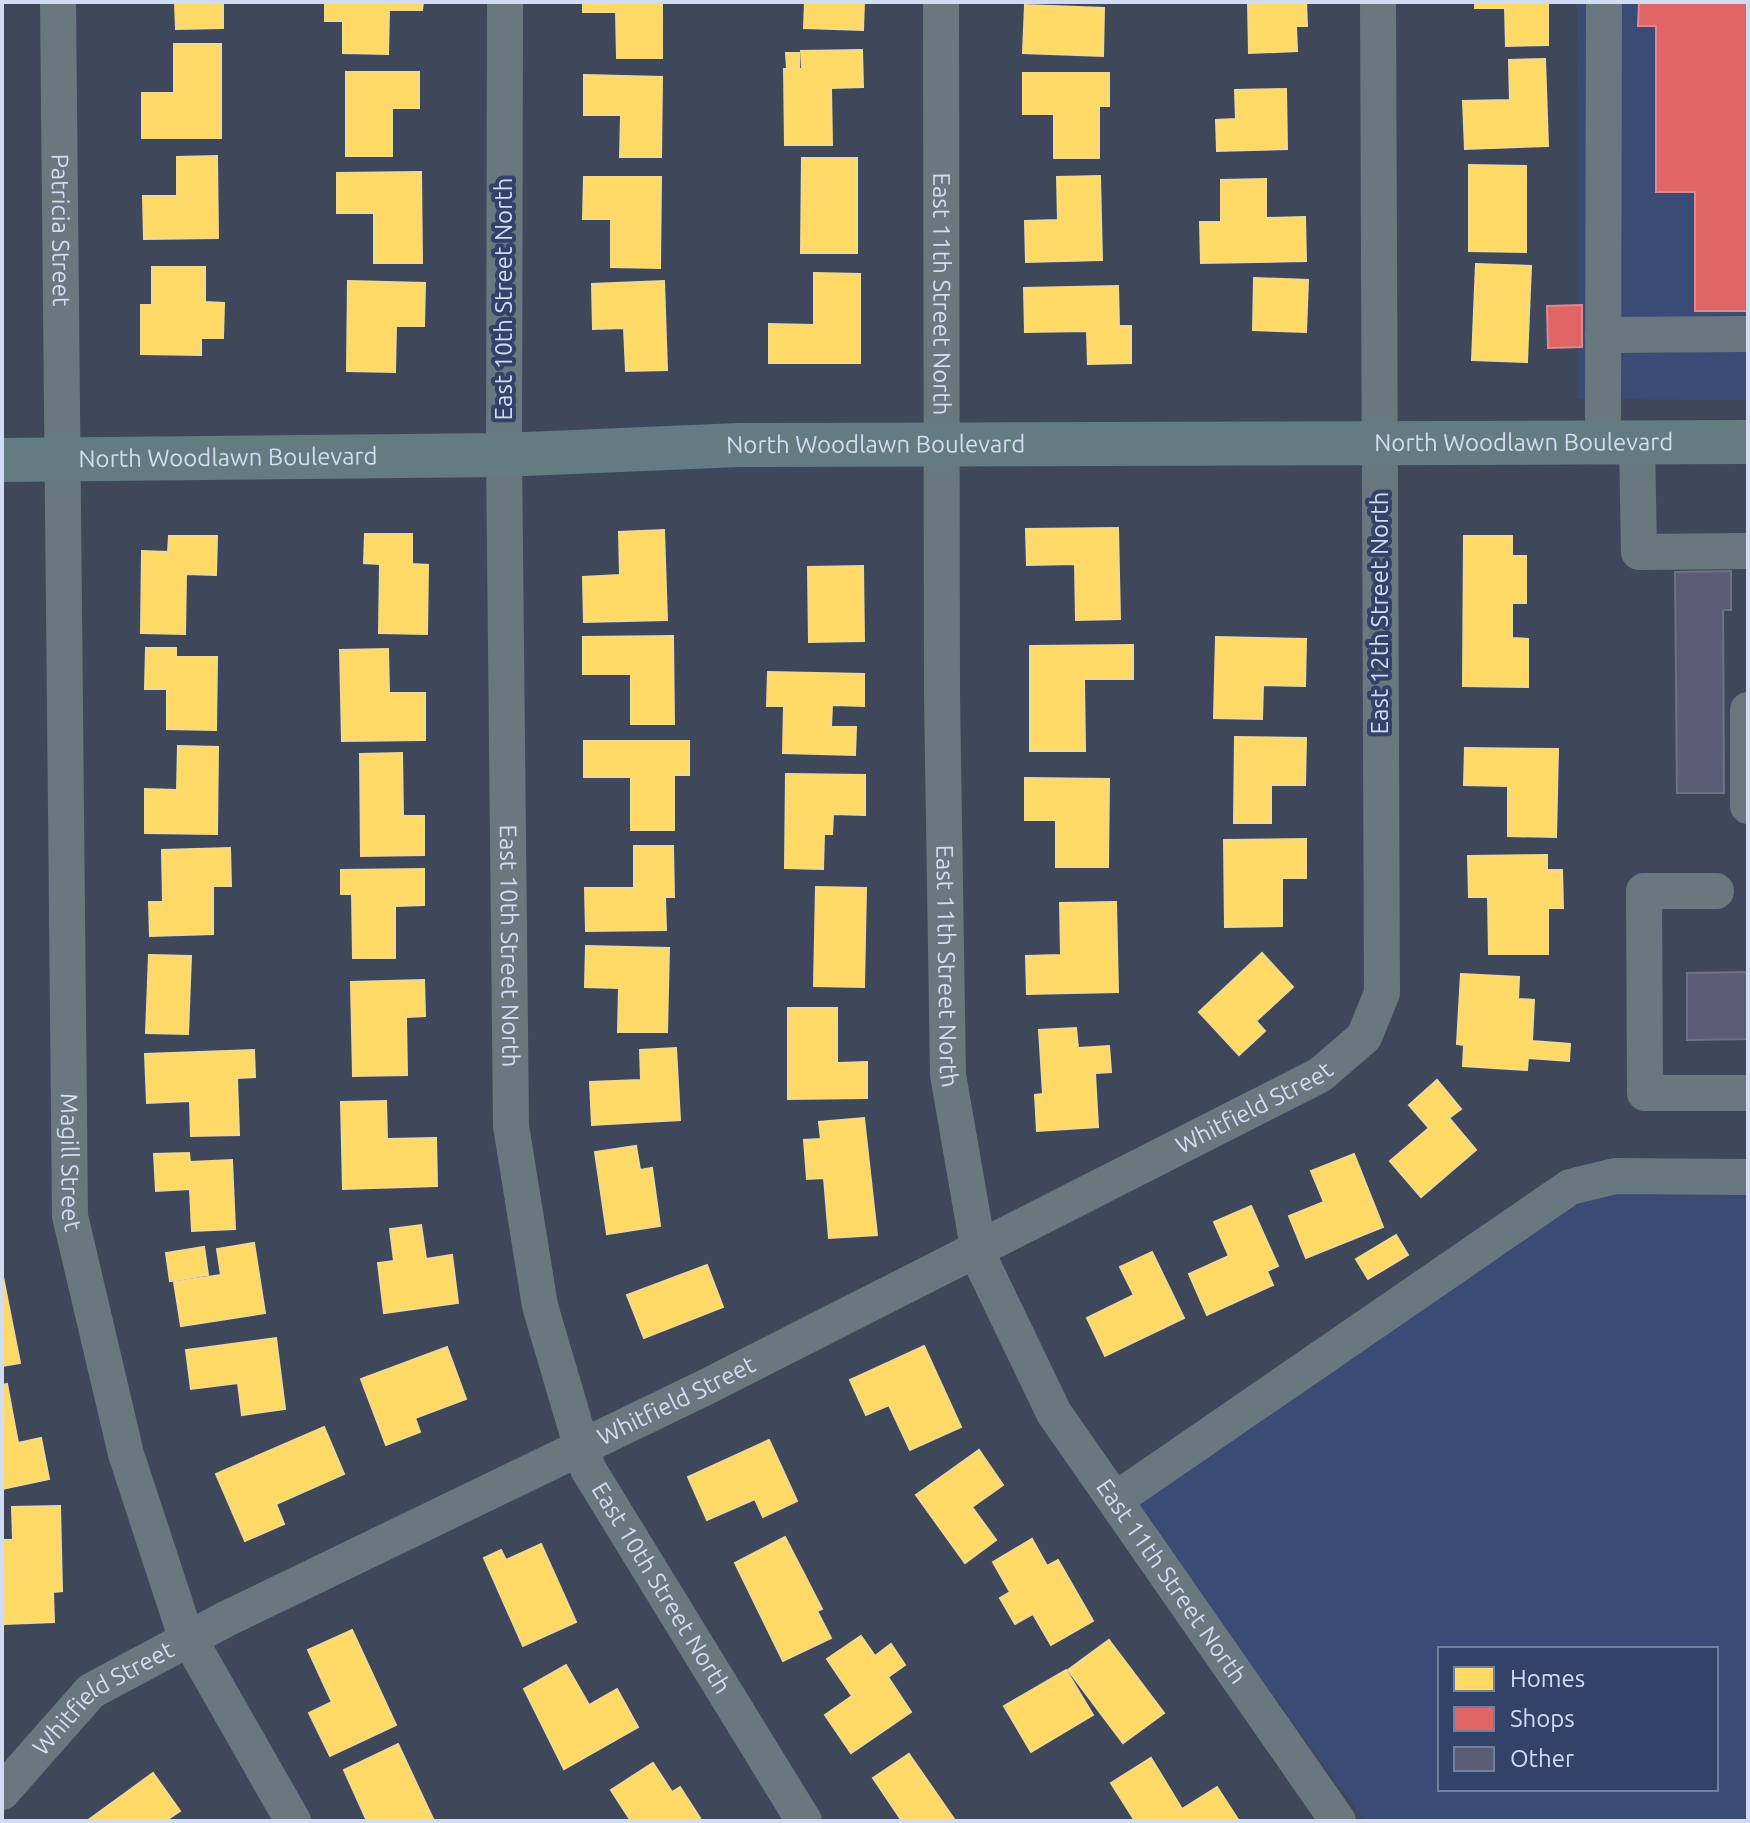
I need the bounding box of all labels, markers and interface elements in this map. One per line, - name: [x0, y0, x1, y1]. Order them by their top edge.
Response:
- street label: Patricia Street: [46, 153, 75, 307]
- street label: East 11th Street North: [928, 173, 956, 415]
- street label: East 10th Street North: [490, 178, 517, 420]
- street label: North Woodlawn Boulevard: [1374, 428, 1673, 456]
- street label: North Woodlawn Boulevard: [726, 430, 1025, 459]
- street label: North Woodlawn Boulevard: [78, 442, 378, 472]
- street label: East 12th Street North: [1366, 492, 1393, 734]
- street label: East 10th Street North: [495, 824, 524, 1068]
- street label: East 11th Street North: [931, 844, 964, 1089]
- street label: Whitfield Street: [1171, 1056, 1339, 1159]
- street label: Magill Street: [56, 1093, 87, 1234]
- street label: Whitfield Street: [593, 1350, 760, 1450]
- street label: East 11th Street North: [1091, 1474, 1252, 1689]
- street label: East 10th Street North: [586, 1477, 737, 1698]
- street label: Whitfield Street: [27, 1635, 178, 1760]
- legend: [1438, 1647, 1718, 1791]
- text: Homes: [1510, 1665, 1585, 1692]
- text: Shops: [1510, 1705, 1575, 1732]
- text: Other: [1510, 1745, 1574, 1772]

